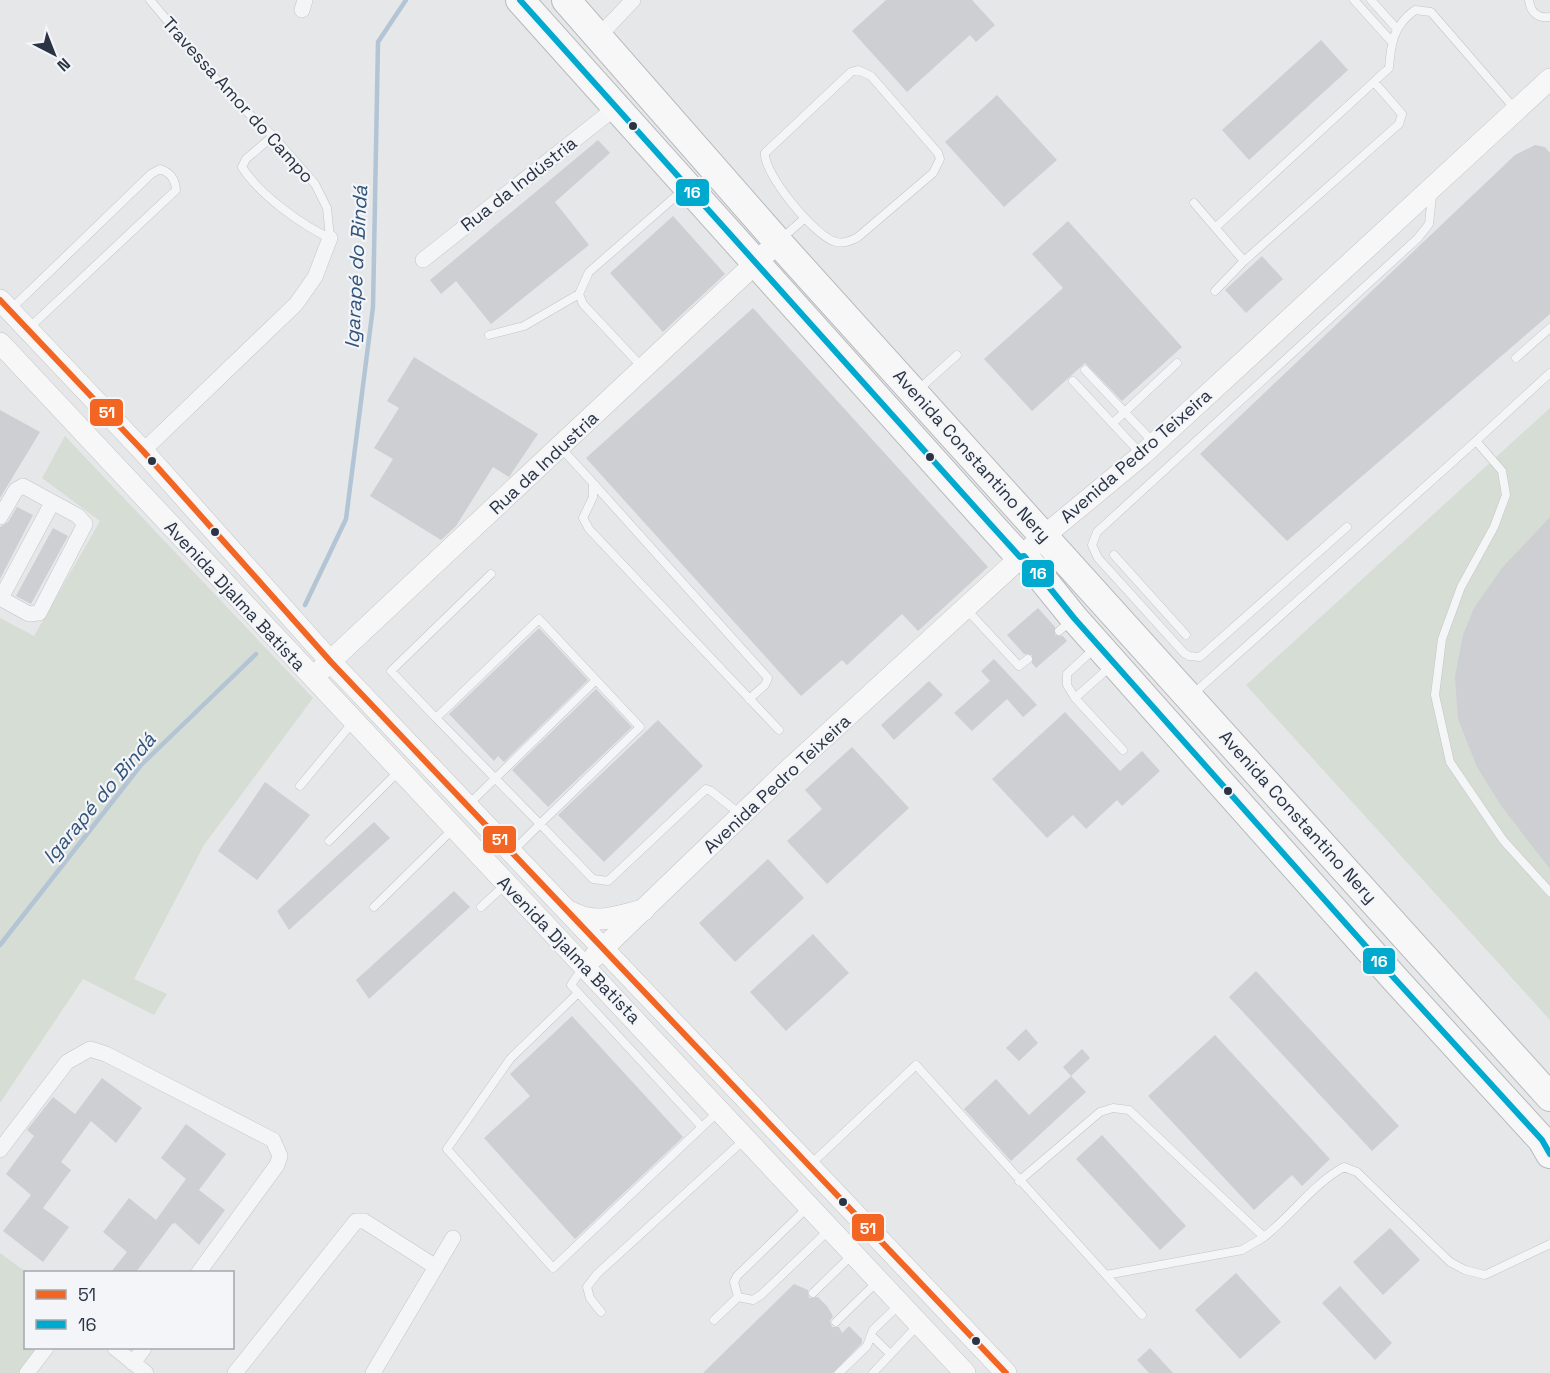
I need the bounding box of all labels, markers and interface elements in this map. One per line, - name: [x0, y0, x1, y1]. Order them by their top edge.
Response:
- street label: Travessa Amor do Campo: [158, 12, 319, 188]
- north arrow: [24, 24, 84, 84]
- text: N: [53, 53, 75, 76]
- unlabelled marker: [627, 120, 639, 132]
- street label: Rua da Indústria: [456, 131, 581, 236]
- line badge: 16: [675, 178, 710, 207]
- text: 16: [683, 182, 701, 203]
- water label: Igarapé do Bindá: [339, 184, 373, 349]
- street label: Avenida Constantino Nery: [888, 364, 1056, 547]
- street label: Avenida Pedro Teixeira: [1055, 384, 1216, 528]
- line badge: 51: [89, 398, 124, 427]
- text: 51: [99, 402, 115, 423]
- street label: Rua da Industria: [484, 406, 603, 519]
- unlabelled marker: [924, 451, 936, 463]
- unlabelled marker: [146, 455, 158, 467]
- street label: Avenida Djalma Batista: [160, 516, 311, 675]
- unlabelled marker: [209, 526, 221, 538]
- line badge: 16: [1021, 559, 1055, 588]
- text: 16: [1029, 563, 1047, 584]
- street label: Avenida Pedro Teixeira: [698, 709, 855, 858]
- street label: Avenida Constantino Nery: [1214, 725, 1382, 908]
- water label: Igarapé do Bindá: [37, 727, 162, 869]
- unlabelled marker: [1222, 785, 1234, 797]
- line badge: 51: [482, 825, 517, 854]
- text: 51: [492, 829, 508, 850]
- street label: Avenida Djalma Batista: [493, 871, 646, 1028]
- line badge: 16: [1362, 947, 1396, 975]
- text: 16: [1370, 951, 1388, 972]
- unlabelled marker: [837, 1196, 849, 1208]
- line badge: 51: [851, 1213, 885, 1242]
- text: 51: [860, 1218, 876, 1239]
- legend: [24, 1271, 234, 1349]
- text: 51: [78, 1283, 96, 1306]
- text: 16: [78, 1313, 97, 1336]
- unlabelled marker: [970, 1335, 982, 1347]

